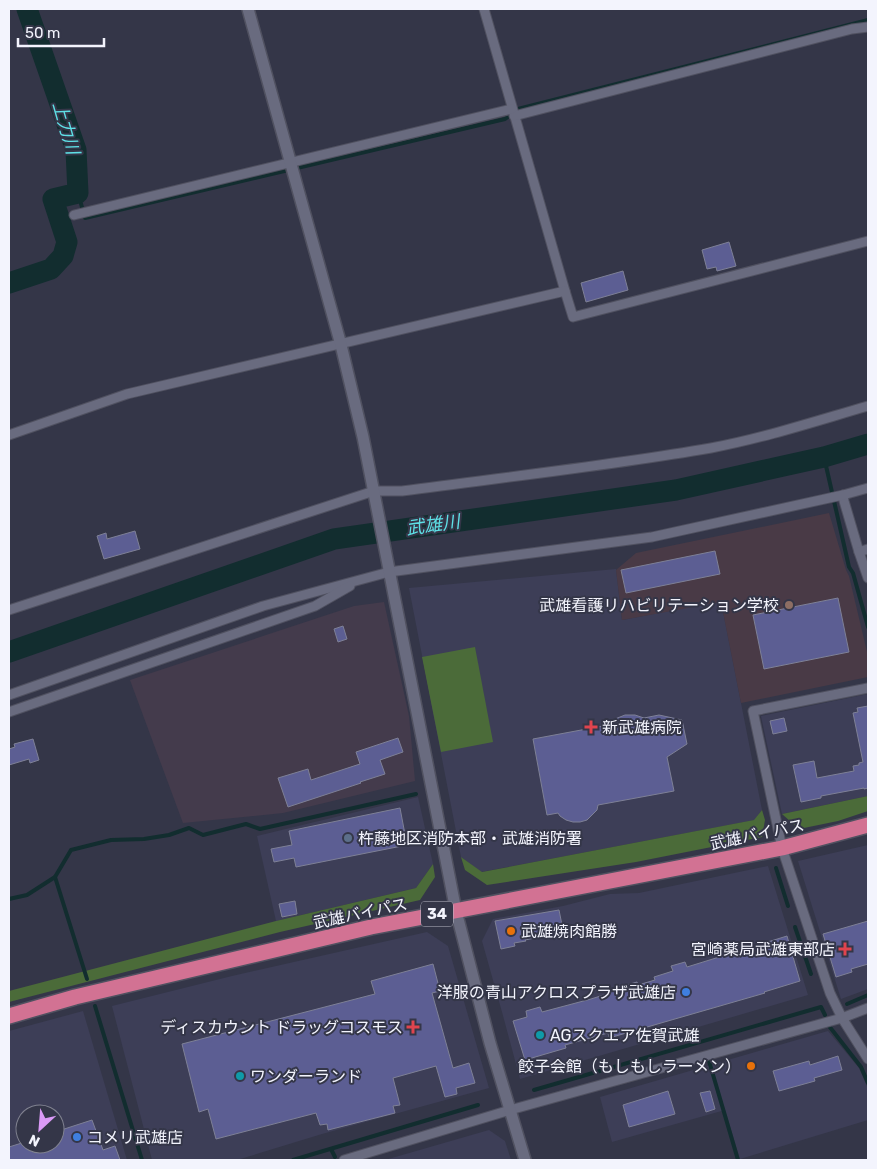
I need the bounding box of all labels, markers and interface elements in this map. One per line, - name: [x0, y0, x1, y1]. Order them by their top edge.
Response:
- scale bar: [18, 15, 104, 47]
- text: 50 m: [25, 24, 60, 42]
- water label: 上力川: [48, 99, 85, 159]
- water label: 武雄川: [405, 510, 463, 540]
- place label: 武雄看護リハビリテーション学校: [539, 596, 779, 615]
- marker: 武雄看護リハビリテーション学校: [783, 599, 795, 611]
- place label: 新武雄病院: [602, 718, 682, 737]
- marker: 新武雄病院: [584, 720, 598, 734]
- street label: 武雄バイパス: [708, 815, 806, 854]
- place label: 杵藤地区消防本部・武雄消防署: [358, 829, 582, 848]
- marker: 杵藤地区消防本部・武雄消防署: [342, 832, 354, 844]
- street label: 武雄バイパス: [311, 894, 409, 933]
- road number: 34: [421, 902, 453, 926]
- place label: 武雄焼肉館勝: [521, 922, 617, 941]
- marker: 武雄焼肉館勝: [505, 925, 517, 937]
- place label: 宮崎薬局武雄東部店: [691, 940, 835, 959]
- marker: 宮崎薬局武雄東部店: [839, 943, 851, 955]
- place label: 洋服の青山アクロスプラザ武雄店: [437, 983, 676, 1002]
- marker: 洋服の青山アクロスプラザ武雄店: [680, 986, 692, 998]
- place label: ディスカウント ドラッグコスモス: [160, 1018, 403, 1037]
- marker: ディスカウント ドラッグコスモス: [407, 1021, 419, 1033]
- place label: AGスクエア佐賀武雄: [550, 1026, 699, 1045]
- marker: AGスクエア佐賀武雄: [534, 1029, 546, 1041]
- place label: 餃子会館（もしもしラーメン）: [518, 1057, 741, 1076]
- marker: 餃子会館（もしもしラーメン）: [745, 1060, 757, 1072]
- place label: ワンダーランド: [250, 1067, 362, 1086]
- marker: ワンダーランド: [234, 1070, 246, 1082]
- north arrow: [15, 1104, 65, 1154]
- place label: コメリ武雄店: [87, 1128, 183, 1147]
- text: N: [26, 1130, 43, 1150]
- marker: コメリ武雄店: [71, 1131, 83, 1143]

